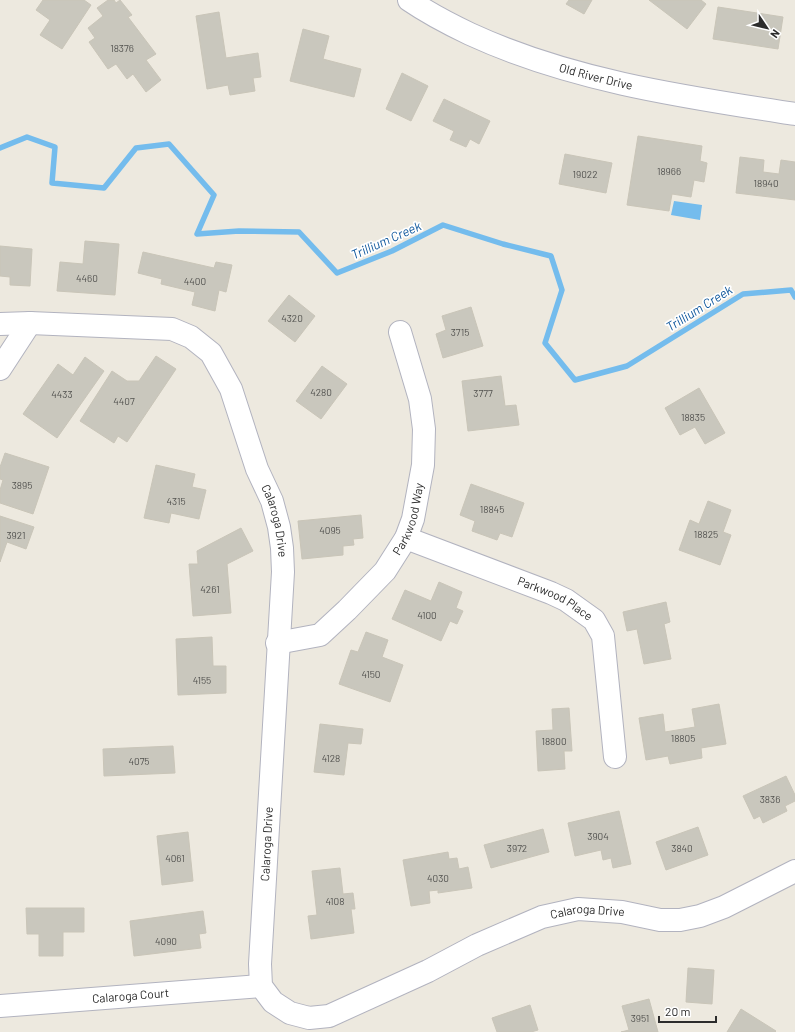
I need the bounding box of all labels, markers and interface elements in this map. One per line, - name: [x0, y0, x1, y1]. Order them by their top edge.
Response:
- north arrow: [747, 8, 787, 48]
- text: N: [768, 27, 783, 41]
- house number: 18376: [110, 42, 134, 54]
- street label: Old River Drive: [558, 60, 634, 92]
- house number: 18966: [657, 165, 681, 177]
- house number: 19022: [572, 168, 598, 180]
- house number: 18940: [753, 177, 779, 189]
- water label: Trillium Creek: [348, 217, 424, 263]
- house number: 4460: [76, 272, 98, 284]
- house number: 4400: [184, 275, 206, 287]
- water label: Trillium Creek: [663, 281, 736, 335]
- house number: 4320: [281, 312, 303, 324]
- house number: 3715: [451, 326, 469, 338]
- house number: 4280: [310, 386, 332, 398]
- house number: 3777: [473, 387, 493, 399]
- house number: 4433: [51, 388, 73, 400]
- house number: 4407: [113, 395, 135, 407]
- house number: 18835: [681, 411, 705, 423]
- house number: 3895: [12, 479, 32, 491]
- street label: Parkwood Way: [389, 481, 426, 557]
- street label: Calaroga Drive: [259, 482, 290, 558]
- house number: 4315: [166, 495, 186, 507]
- house number: 18845: [480, 503, 504, 515]
- house number: 4095: [319, 524, 341, 536]
- house number: 18825: [694, 528, 718, 540]
- house number: 3921: [6, 529, 26, 541]
- street label: Parkwood Place: [516, 573, 596, 623]
- house number: 4261: [200, 583, 220, 595]
- house number: 4100: [417, 609, 437, 621]
- house number: 4150: [362, 668, 380, 680]
- house number: 4155: [193, 674, 211, 686]
- house number: 18805: [671, 732, 695, 744]
- house number: 18800: [541, 735, 567, 747]
- house number: 4128: [322, 752, 340, 764]
- house number: 4075: [128, 755, 150, 767]
- house number: 3836: [760, 793, 780, 805]
- street label: Calaroga Drive: [257, 806, 275, 882]
- house number: 3904: [587, 830, 609, 842]
- house number: 3972: [507, 842, 527, 854]
- house number: 3840: [671, 842, 693, 854]
- house number: 4061: [165, 852, 185, 864]
- house number: 4030: [427, 872, 449, 884]
- house number: 4108: [326, 895, 344, 907]
- street label: Calaroga Drive: [549, 901, 625, 921]
- house number: 4090: [155, 935, 177, 947]
- street label: Calaroga Court: [91, 985, 170, 1005]
- scale bar: [659, 998, 716, 1024]
- text: 20 m: [665, 1004, 691, 1018]
- house number: 3951: [631, 1012, 649, 1024]

